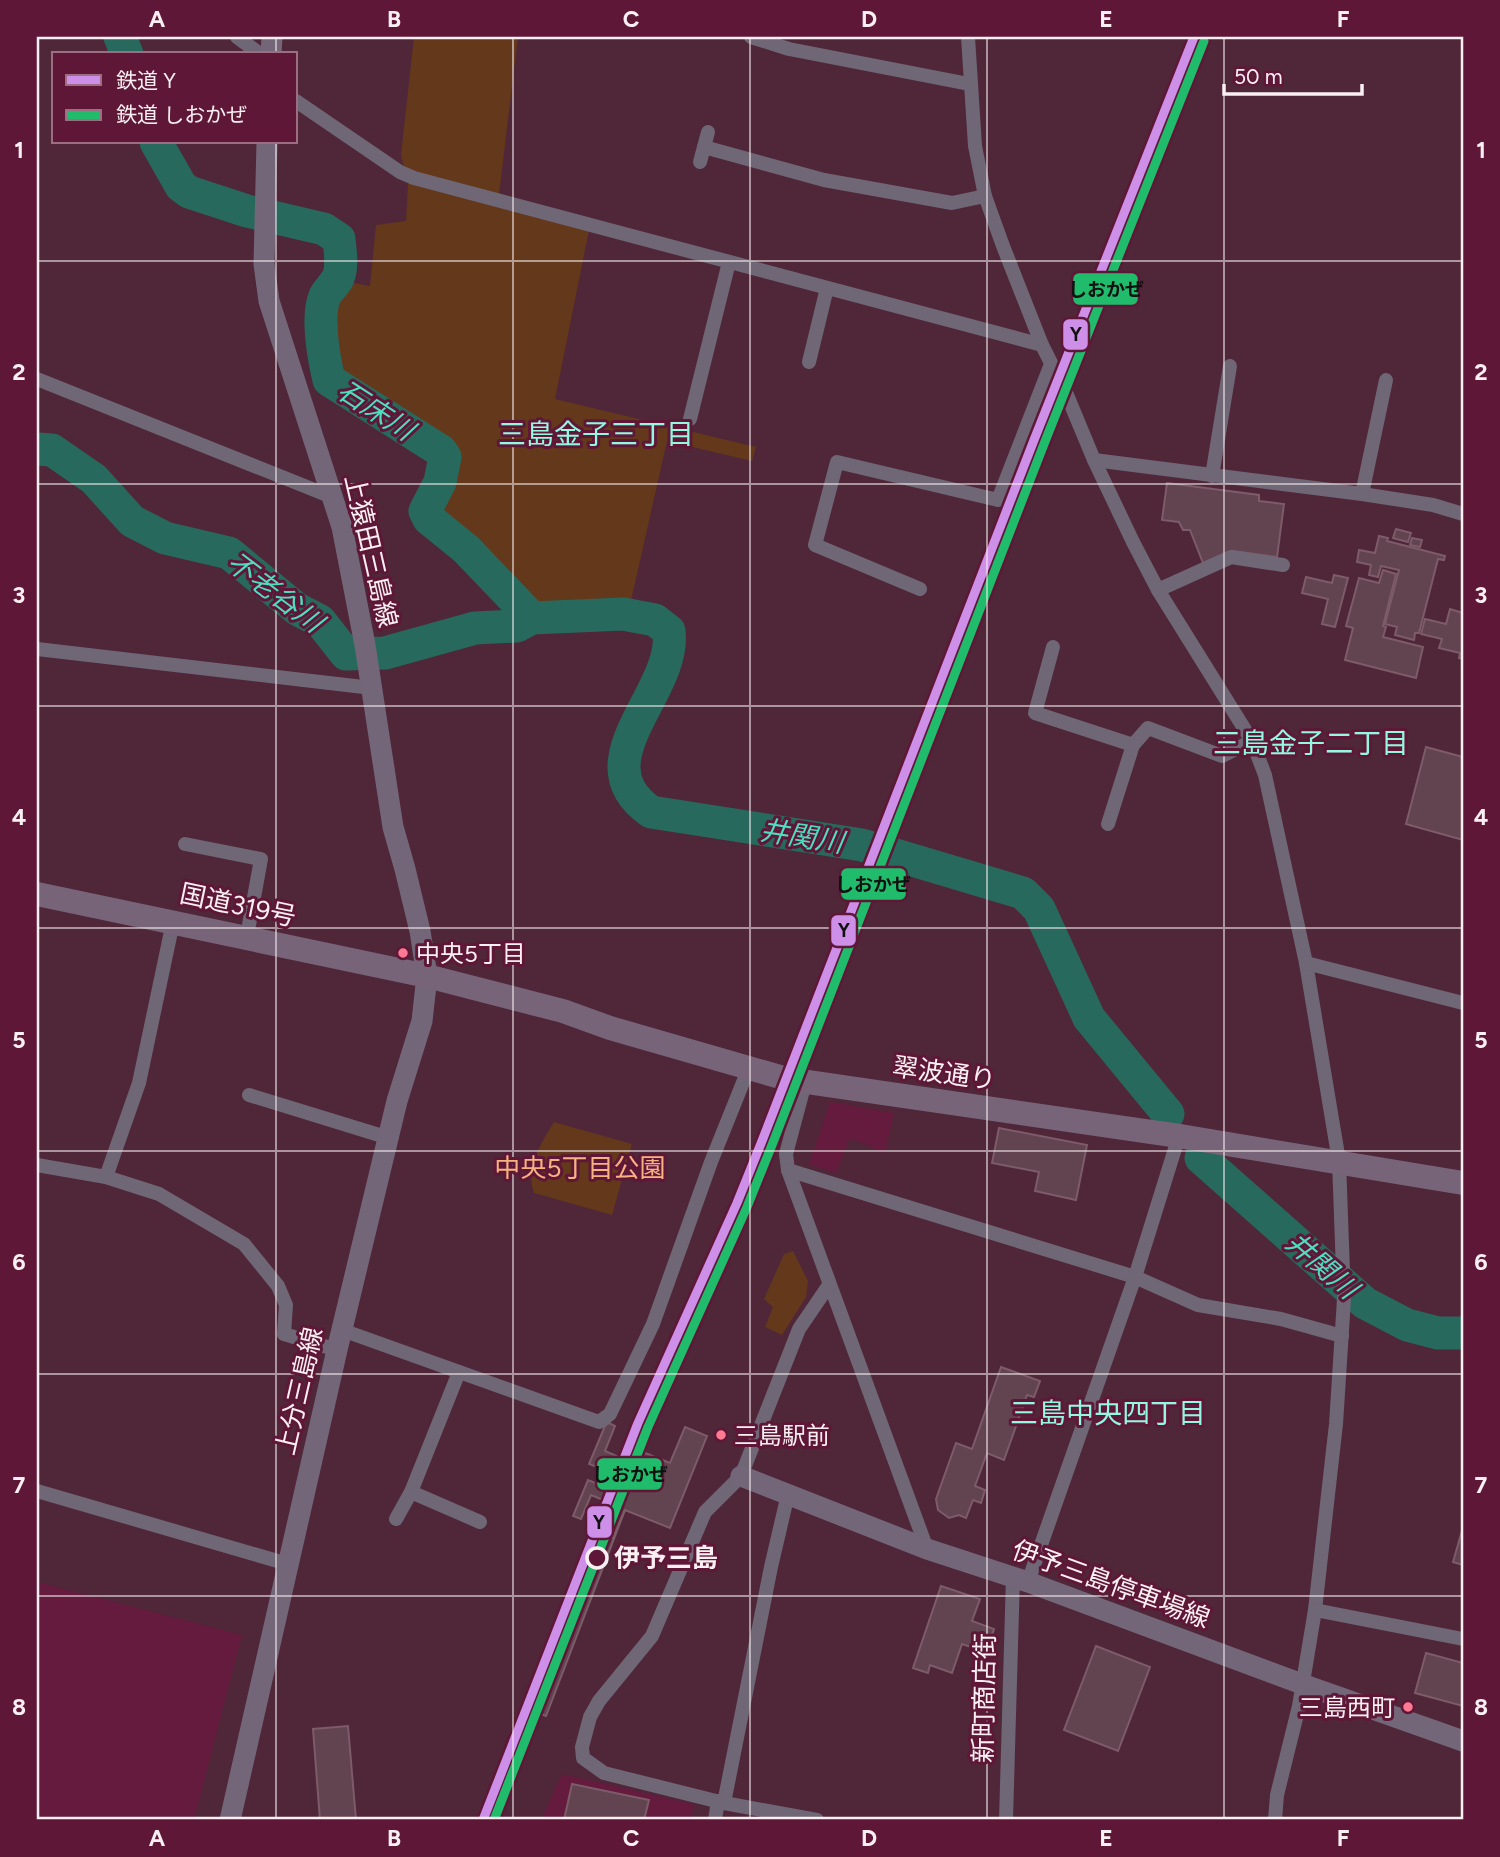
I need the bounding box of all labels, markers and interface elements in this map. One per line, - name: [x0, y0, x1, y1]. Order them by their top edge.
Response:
- text: A: [149, 5, 166, 33]
- text: B: [387, 5, 401, 33]
- text: C: [623, 5, 640, 33]
- text: D: [861, 5, 877, 33]
- text: E: [1099, 5, 1113, 33]
- text: F: [1337, 5, 1350, 33]
- legend: [52, 52, 298, 144]
- scale bar: [1224, 52, 1362, 96]
- text: 50 m: [1234, 64, 1283, 89]
- text: 鉄道 Y: [116, 68, 176, 93]
- text: 鉄道 しおかぜ: [116, 102, 247, 127]
- text: 1: [14, 136, 24, 164]
- text: 1: [1476, 136, 1486, 164]
- line badge: しおかぜ: [1072, 272, 1139, 306]
- text: しおかぜ: [1068, 278, 1144, 301]
- line badge: Y: [1062, 318, 1089, 351]
- text: Y: [1070, 323, 1083, 346]
- text: 2: [12, 358, 26, 386]
- text: 2: [1474, 358, 1488, 386]
- water label: 石床川: [332, 373, 423, 449]
- district label: 三島金子三丁目: [498, 417, 694, 451]
- street label: 上猿田三島線: [338, 471, 404, 631]
- water label: 不老谷川: [220, 545, 332, 641]
- text: 3: [13, 581, 25, 609]
- text: 3: [1475, 581, 1487, 609]
- district label: 三島金子二丁目: [1213, 726, 1409, 760]
- text: 4: [12, 803, 26, 831]
- text: 4: [1474, 803, 1488, 831]
- water label: 井関川: [758, 813, 849, 860]
- line badge: しおかぜ: [840, 867, 907, 901]
- text: しおかぜ: [835, 873, 911, 896]
- street label: 国道319号: [177, 877, 299, 933]
- line badge: Y: [830, 914, 857, 947]
- text: Y: [838, 919, 851, 942]
- place label: 中央5丁目: [416, 939, 526, 968]
- marker: 中央5丁目: [396, 946, 410, 960]
- text: 5: [12, 1026, 26, 1054]
- text: 5: [1474, 1026, 1488, 1054]
- street label: 翠波通り: [890, 1050, 998, 1096]
- park label: 中央5丁目公園: [495, 1152, 665, 1184]
- water label: 井関川: [1279, 1225, 1367, 1307]
- text: 6: [12, 1248, 26, 1276]
- text: 6: [1474, 1248, 1488, 1276]
- street label: 上分三島線: [269, 1324, 329, 1458]
- district label: 三島中央四丁目: [1010, 1396, 1206, 1430]
- place label: 三島駅前: [734, 1421, 830, 1450]
- marker: 三島駅前: [714, 1428, 728, 1442]
- line badge: しおかぜ: [596, 1457, 663, 1491]
- text: しおかぜ: [592, 1463, 668, 1486]
- text: 7: [13, 1471, 26, 1499]
- text: 7: [1475, 1471, 1488, 1499]
- line badge: Y: [586, 1505, 613, 1539]
- text: Y: [593, 1511, 606, 1534]
- street label: 伊予三島停車場線: [1008, 1533, 1214, 1635]
- place label: 伊予三島: [614, 1542, 718, 1574]
- marker: 伊予三島: [586, 1547, 608, 1569]
- street label: 新町商店街: [967, 1633, 1001, 1763]
- text: 8: [12, 1693, 26, 1721]
- place label: 三島西町: [1299, 1693, 1395, 1722]
- text: 8: [1474, 1693, 1488, 1721]
- marker: 三島西町: [1401, 1700, 1415, 1714]
- text: A: [149, 1824, 166, 1852]
- text: B: [387, 1824, 401, 1852]
- text: C: [623, 1824, 640, 1852]
- text: D: [861, 1824, 877, 1852]
- text: E: [1099, 1824, 1113, 1852]
- text: F: [1337, 1824, 1350, 1852]

